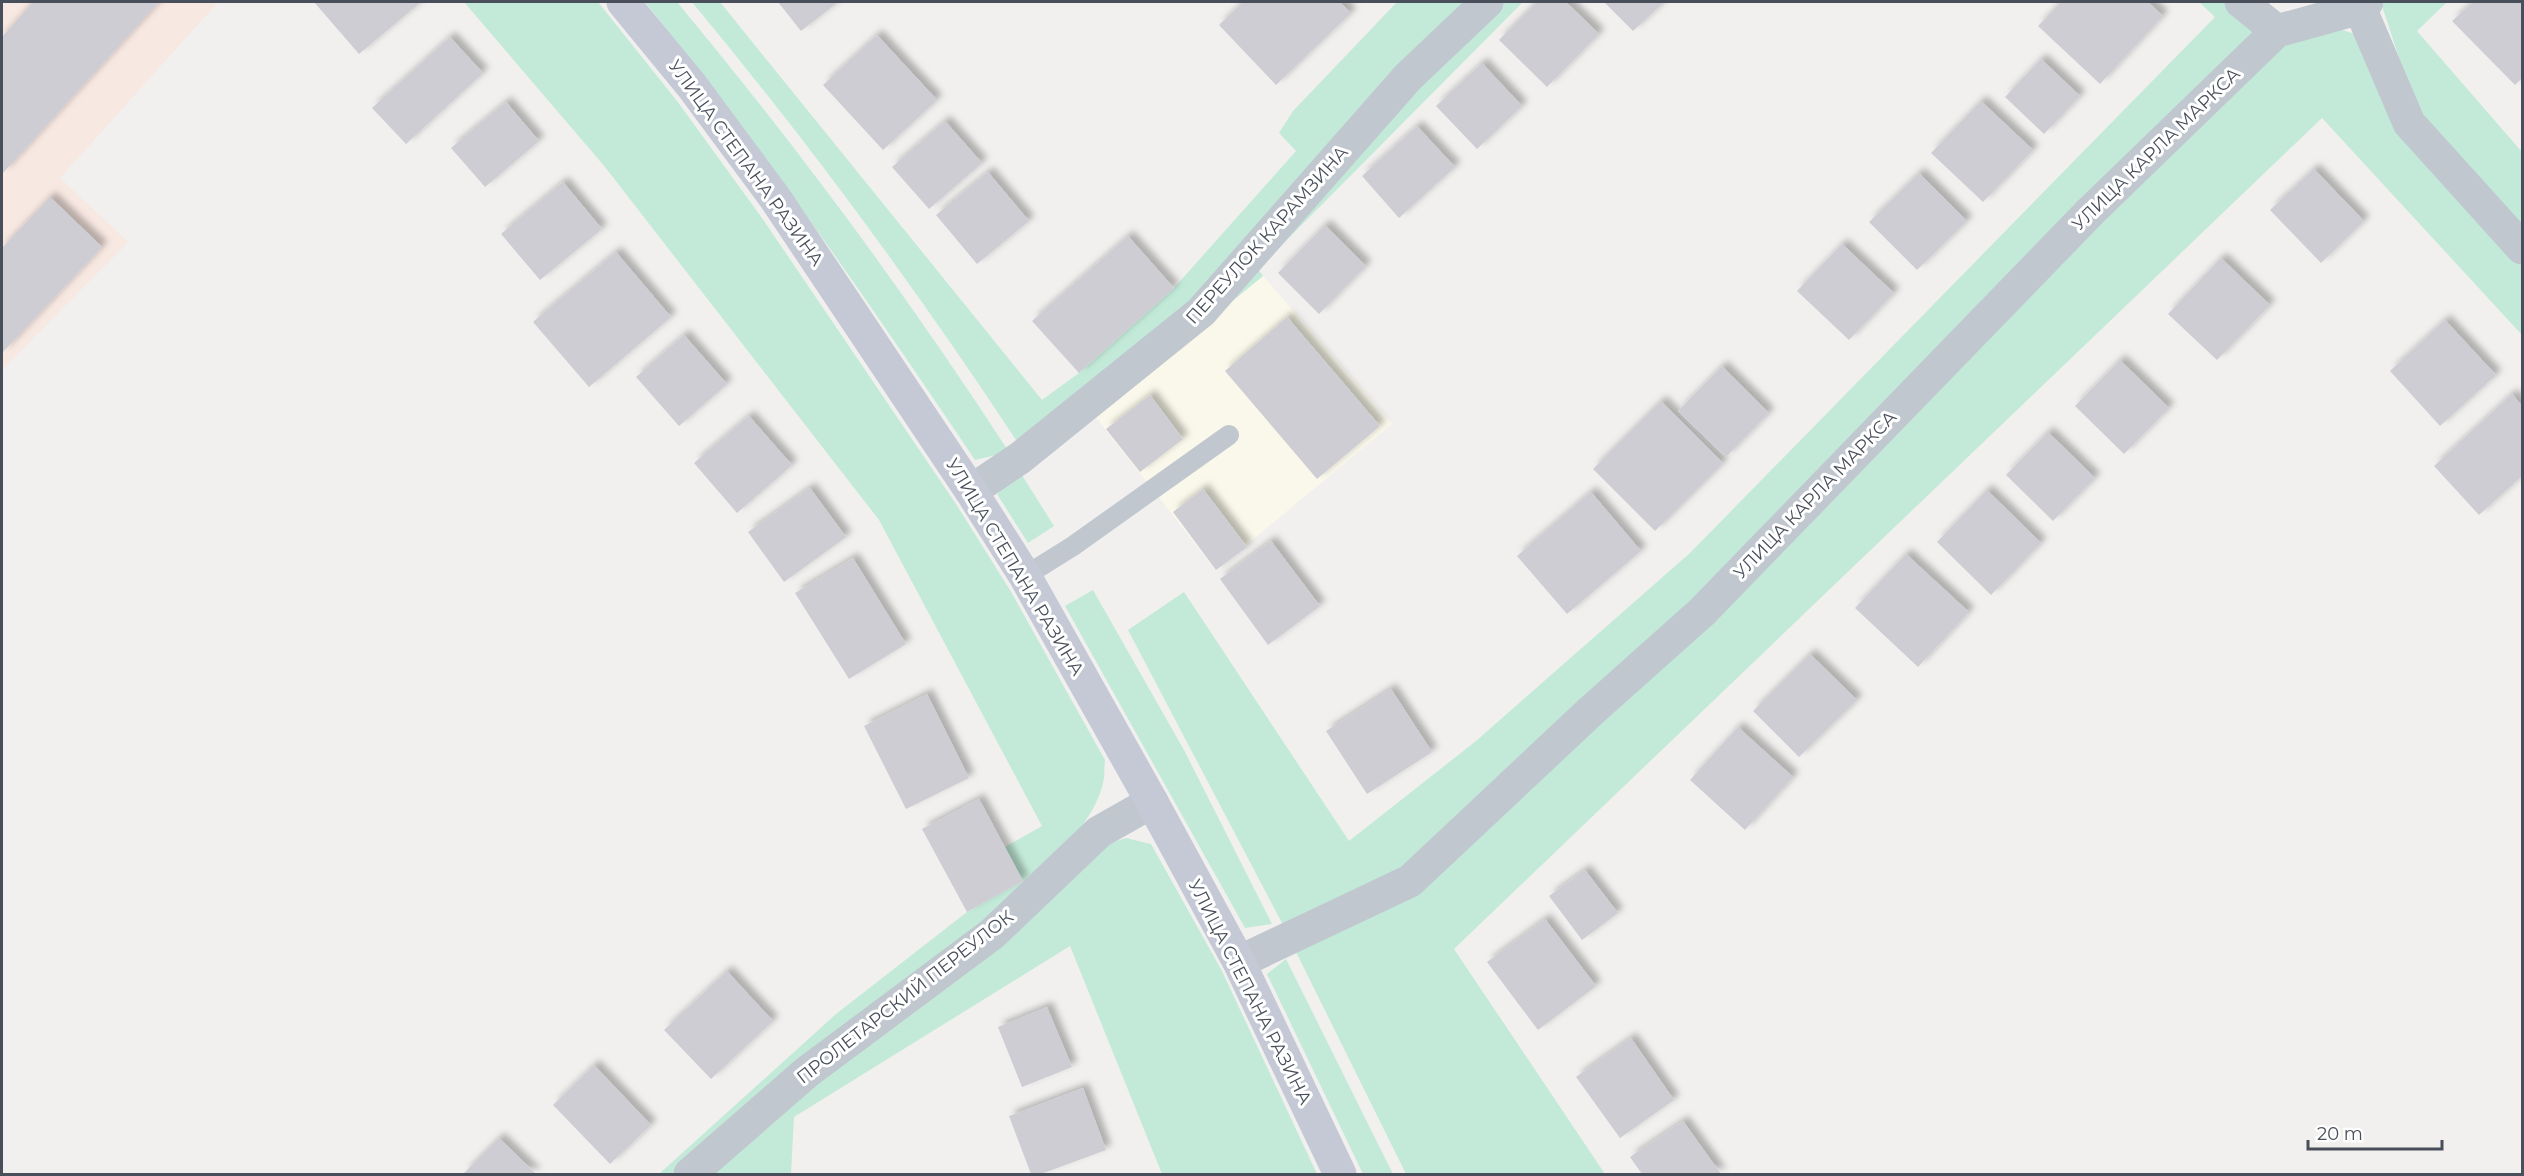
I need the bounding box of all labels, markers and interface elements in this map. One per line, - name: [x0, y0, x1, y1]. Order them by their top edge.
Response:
- street label: УЛИЦА СТЕПАНА РАЗИНА: [664, 56, 829, 271]
- street label: УЛИЦА КАРЛА МАРКСА: [2067, 62, 2245, 235]
- street label: ПЕРЕУЛОК КАРАМЗИНА: [1181, 141, 1353, 329]
- street label: УЛИЦА КАРЛА МАРКСА: [1729, 406, 1902, 584]
- street label: УЛИЦА СТЕПАНА РАЗИНА: [941, 454, 1089, 680]
- street label: УЛИЦА СТЕПАНА РАЗИНА: [1184, 876, 1317, 1109]
- street label: ПРОЛЕТАРСКИЙ ПЕРЕУЛОК: [792, 905, 1018, 1089]
- scale bar: [2308, 1113, 2442, 1151]
- text: 20 m: [2317, 1123, 2363, 1145]

